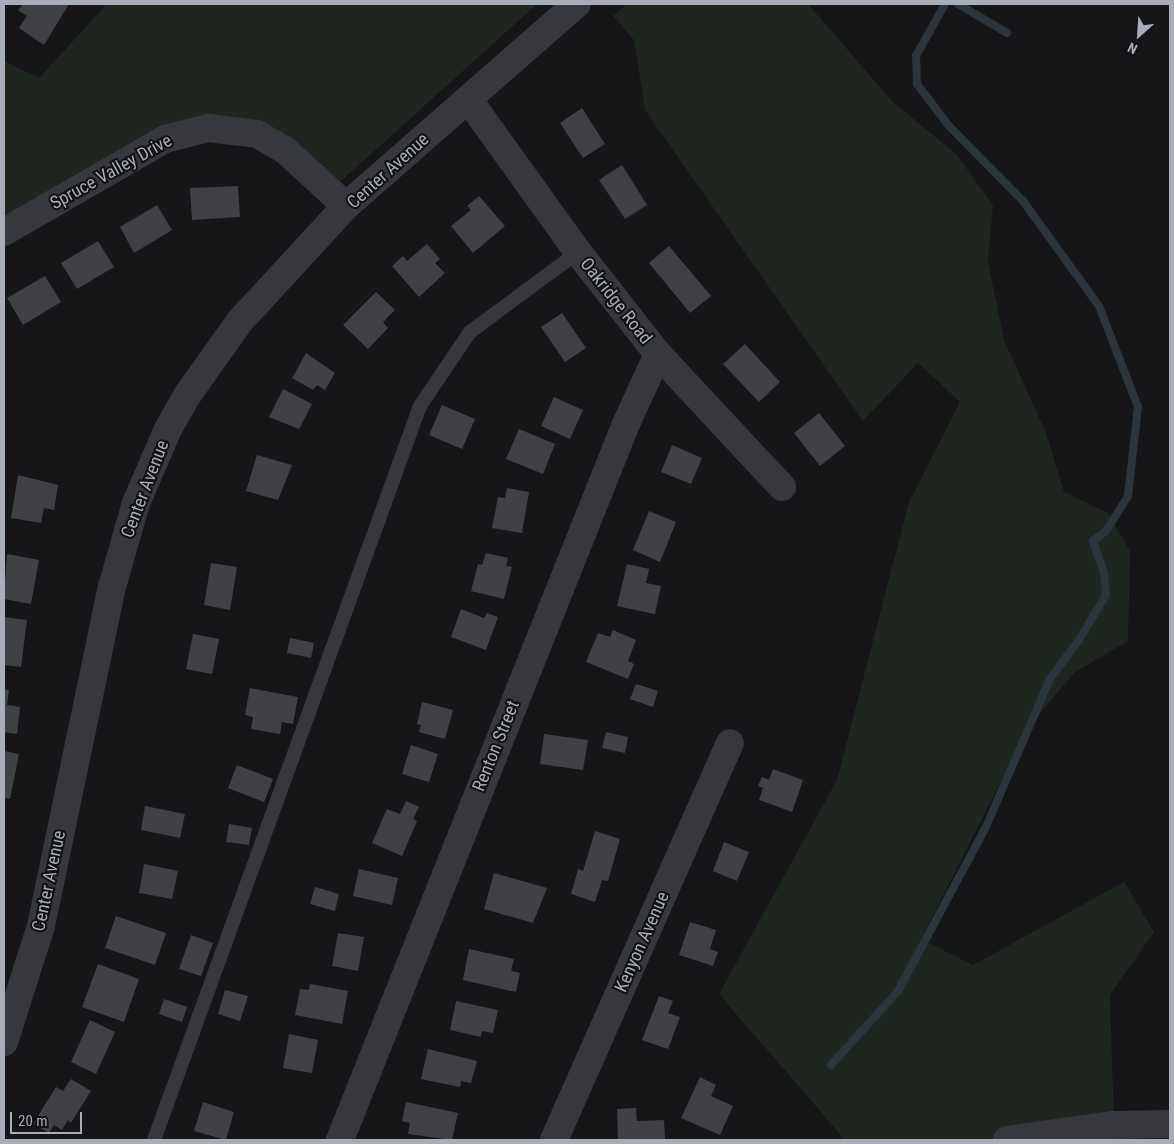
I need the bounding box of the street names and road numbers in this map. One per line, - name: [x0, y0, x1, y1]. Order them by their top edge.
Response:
- street label: Center Avenue: [343, 129, 433, 213]
- street label: Spruce Valley Drive: [46, 130, 176, 214]
- street label: Oakridge Road: [576, 253, 656, 349]
- street label: Center Avenue: [117, 437, 173, 541]
- street label: Renton Street: [468, 697, 524, 795]
- street label: Center Avenue: [28, 829, 70, 933]
- street label: Kenyon Avenue: [610, 888, 674, 996]

